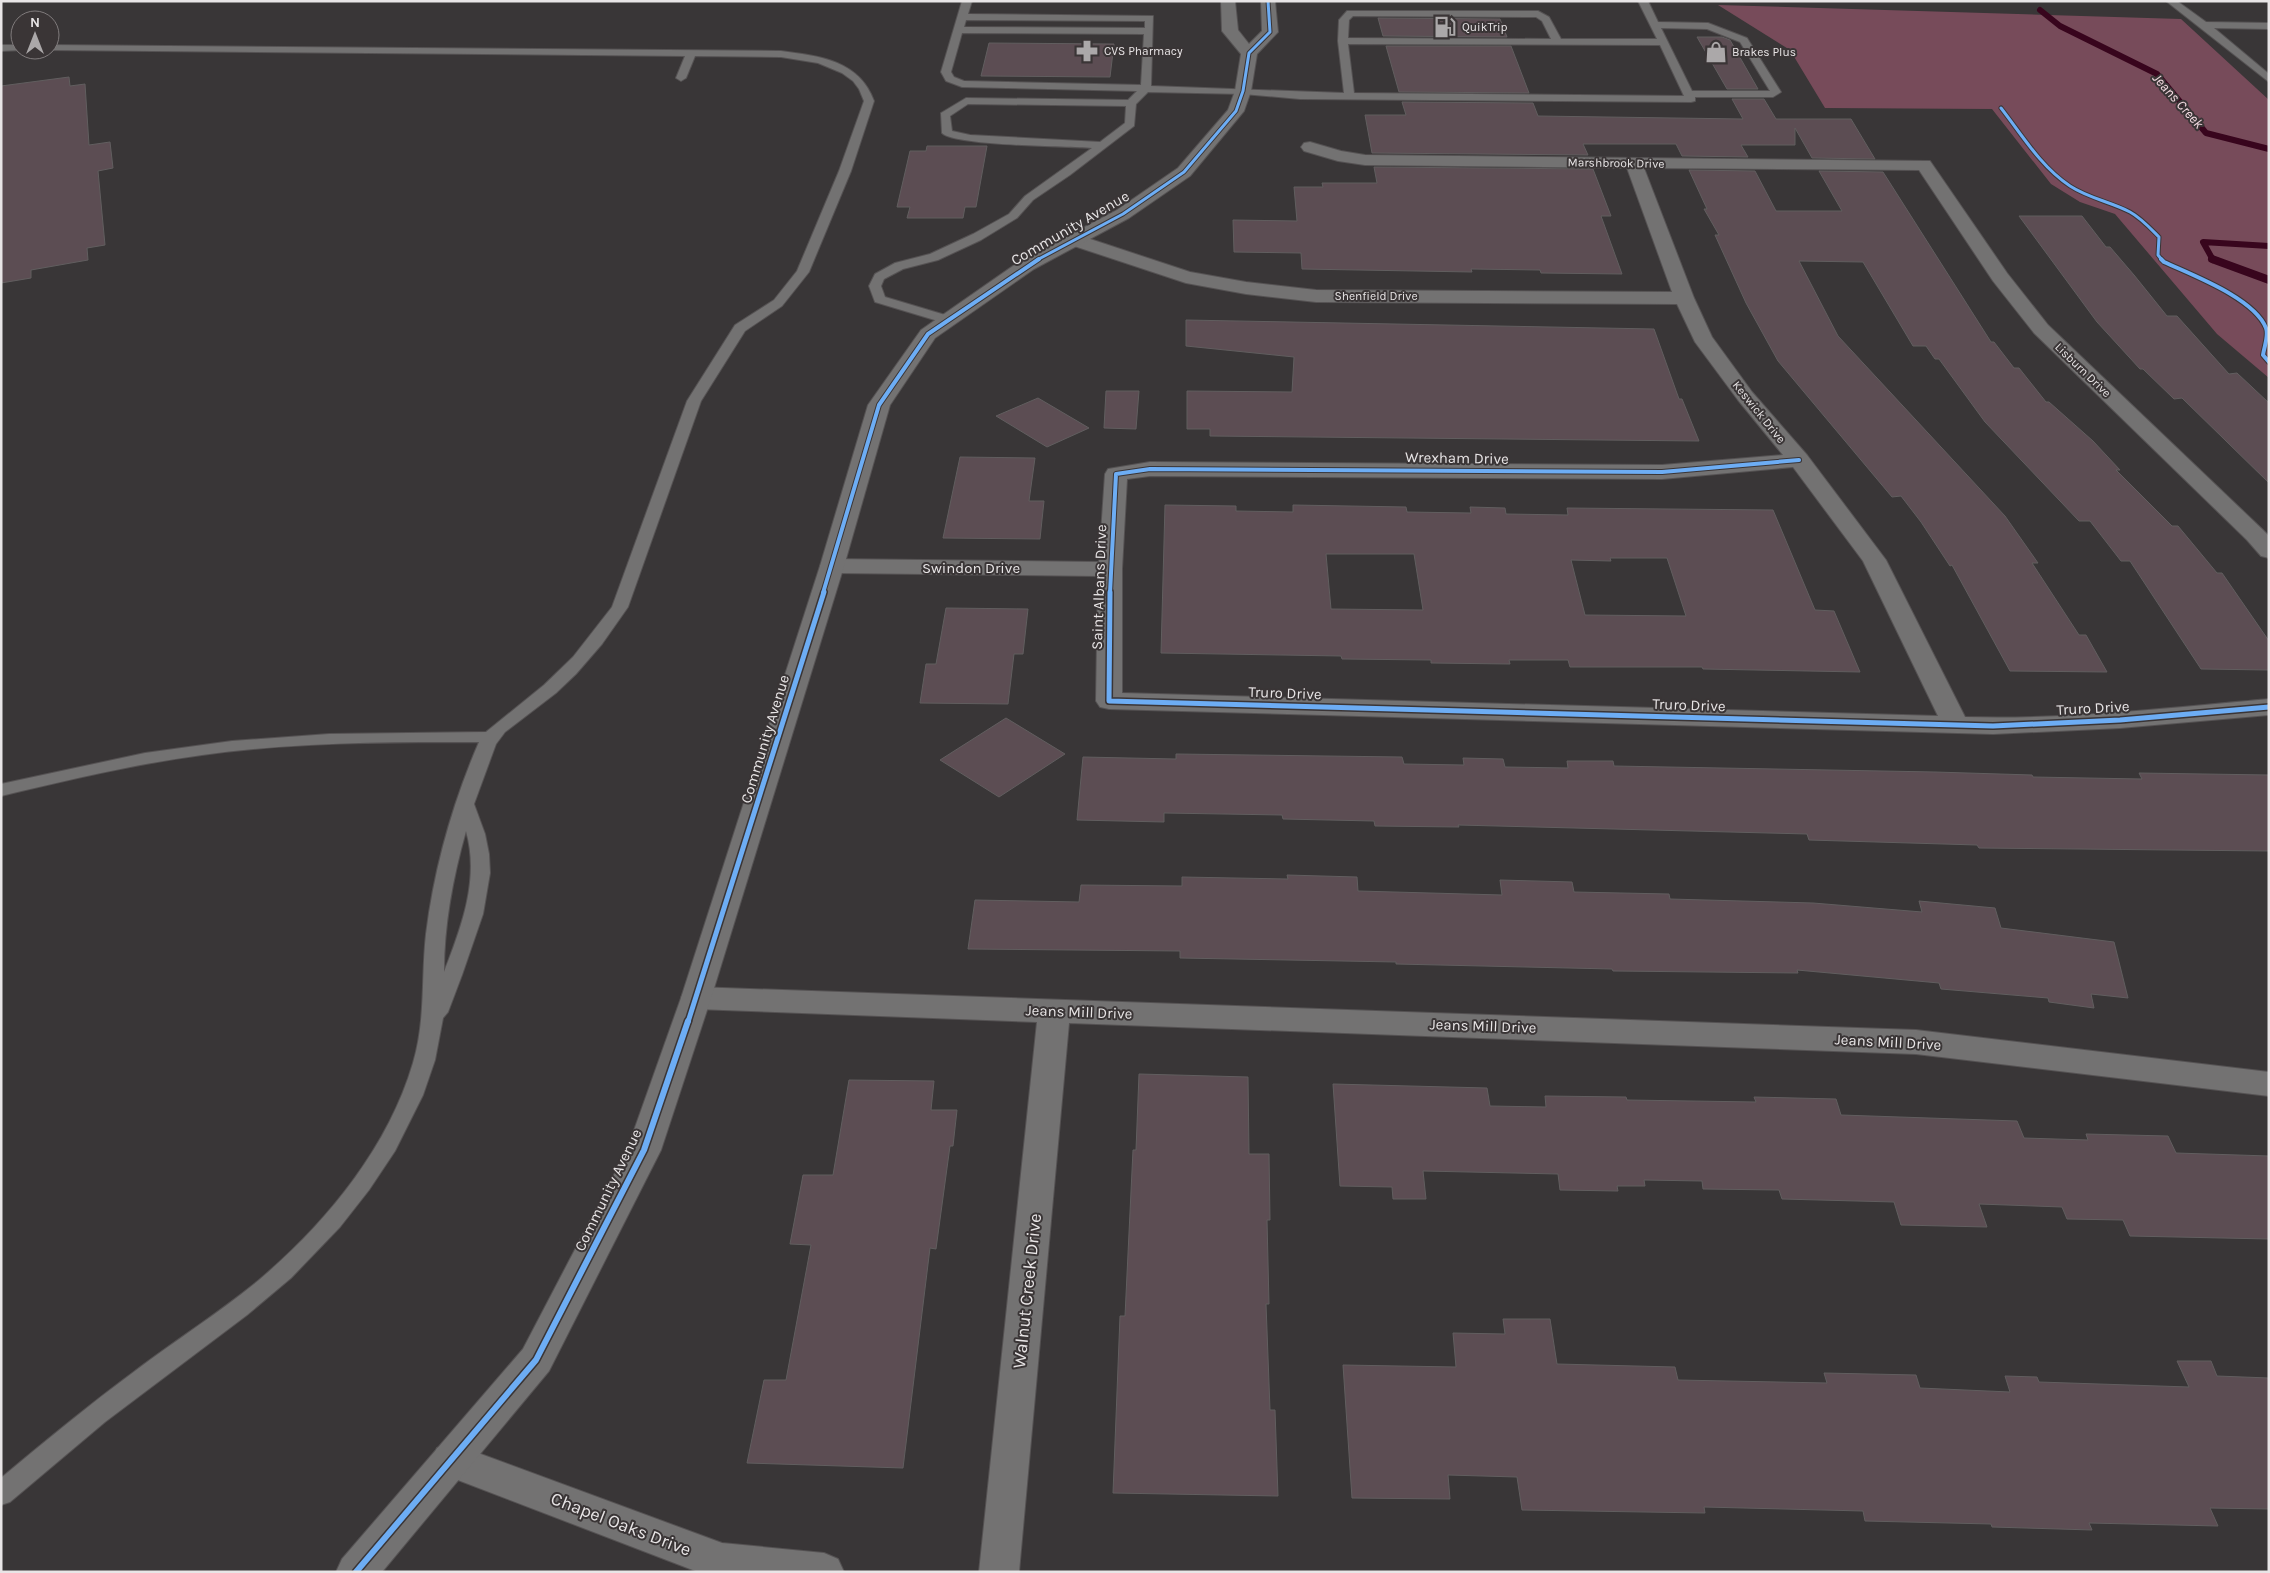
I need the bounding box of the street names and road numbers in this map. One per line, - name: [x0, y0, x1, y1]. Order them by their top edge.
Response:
- street label: Marshbrook Drive: [1567, 155, 1665, 171]
- street label: Community Avenue: [1008, 187, 1132, 269]
- street label: Shenfield Drive: [1334, 289, 1418, 303]
- street label: Lisburn Drive: [2052, 340, 2114, 400]
- street label: Keswick Drive: [1730, 378, 1788, 446]
- street label: Wrexham Drive: [1405, 448, 1509, 468]
- street label: Saint Albans Drive: [1088, 524, 1110, 650]
- street label: Swindon Drive: [922, 559, 1020, 577]
- street label: Community Avenue: [737, 672, 793, 806]
- street label: Truro Drive: [1248, 683, 1322, 703]
- street label: Truro Drive: [1652, 695, 1726, 715]
- street label: Truro Drive: [2056, 697, 2130, 719]
- street label: Jeans Mill Drive: [1025, 1001, 1133, 1023]
- street label: Jeans Mill Drive: [1429, 1015, 1537, 1037]
- street label: Jeans Mill Drive: [1834, 1030, 1942, 1054]
- street label: Community Avenue: [571, 1126, 645, 1254]
- street label: Walnut Creek Drive: [1008, 1212, 1046, 1370]
- street label: Chapel Oaks Drive: [548, 1487, 694, 1561]

